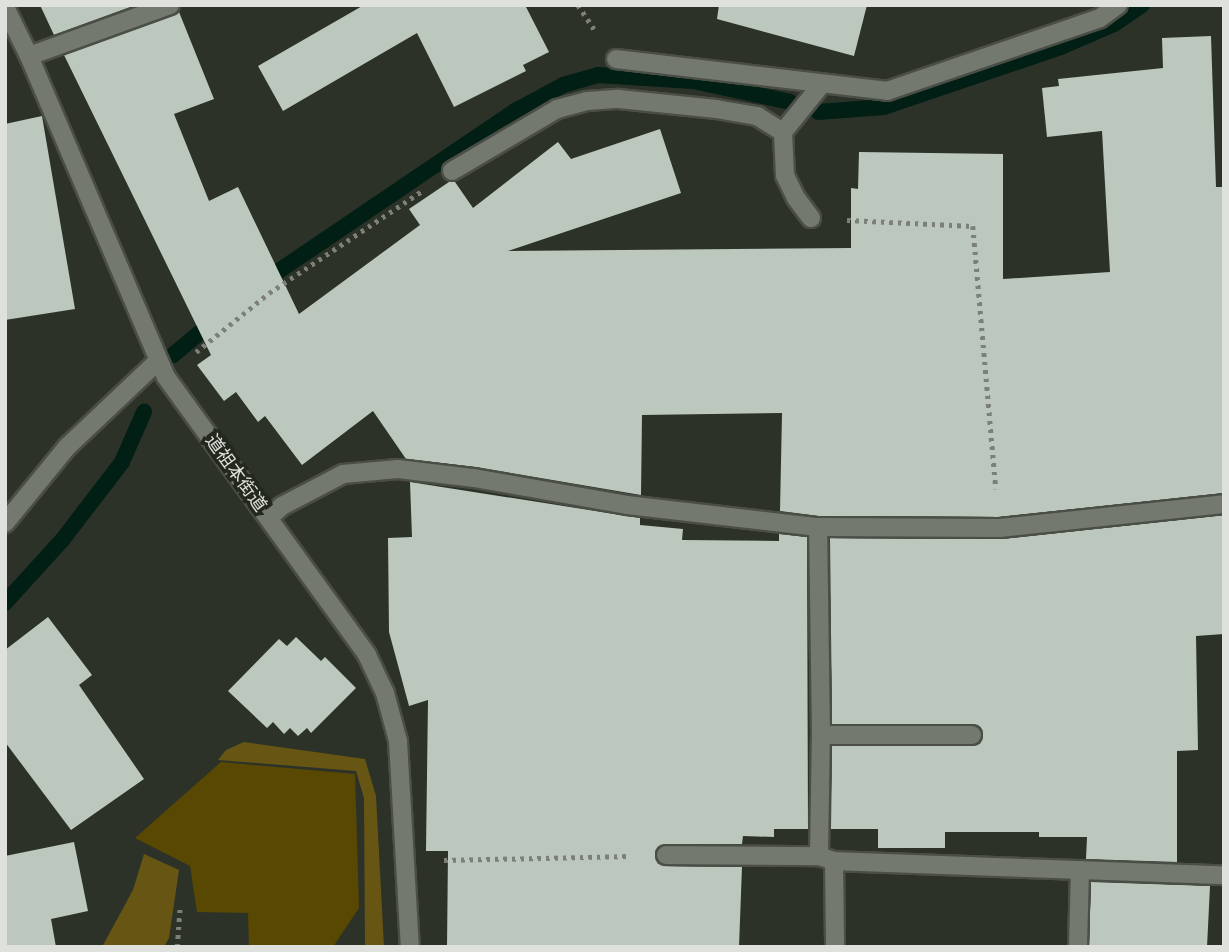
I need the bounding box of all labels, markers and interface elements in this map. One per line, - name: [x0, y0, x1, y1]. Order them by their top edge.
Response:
- street label: 道祖本街道: [201, 430, 271, 516]

